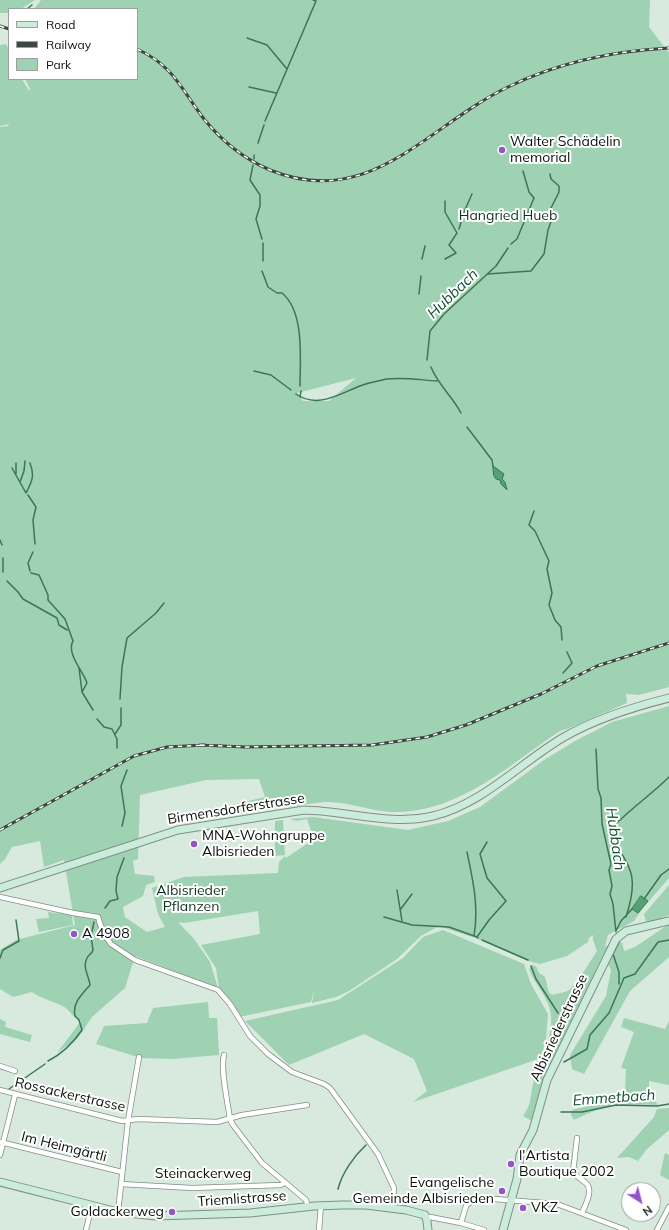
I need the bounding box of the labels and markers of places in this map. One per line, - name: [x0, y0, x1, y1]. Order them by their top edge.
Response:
- place label: Walter Schädelin memorial: [510, 134, 621, 166]
- marker: Walter Schädelin memorial: [497, 145, 507, 155]
- place label: MNA-Wohngruppe Albisrieden: [202, 828, 325, 860]
- marker: MNA-Wohngruppe Albisrieden: [189, 839, 199, 849]
- place label: A 4908: [82, 926, 130, 942]
- marker: A 4908: [69, 929, 79, 939]
- place label: l'Artista Boutique 2002: [519, 1148, 614, 1180]
- marker: l'Artista Boutique 2002: [506, 1159, 516, 1169]
- place label: Evangelische Gemeinde Albisrieden: [352, 1175, 494, 1208]
- marker: Evangelische Gemeinde Albisrieden: [497, 1186, 507, 1196]
- place label: VKZ: [531, 1200, 558, 1216]
- marker: VKZ: [518, 1203, 528, 1213]
- place label: Goldackerweg: [70, 1204, 164, 1220]
- marker: Goldackerweg: [167, 1207, 177, 1217]

